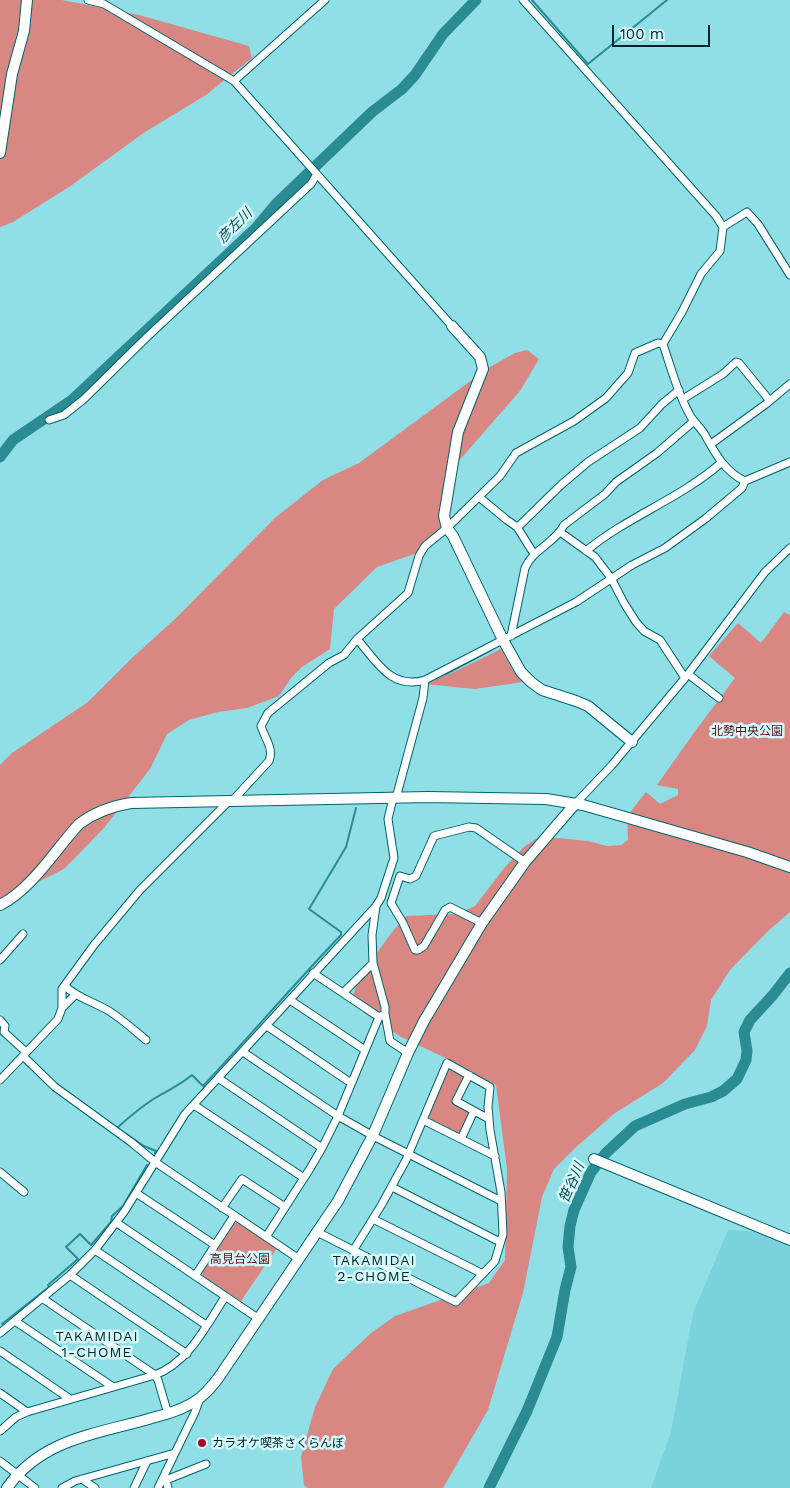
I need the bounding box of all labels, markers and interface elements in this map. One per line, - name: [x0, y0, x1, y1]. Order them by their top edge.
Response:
- scale bar: [615, 15, 712, 47]
- text: 100 m: [620, 25, 664, 43]
- water label: 彦左川: [214, 205, 256, 247]
- park label: 北勢中央公園: [711, 724, 783, 738]
- water label: 笹谷川: [556, 1160, 588, 1206]
- park label: 高見台公園: [210, 1252, 270, 1266]
- district label: TAKAMIDAI 2-CHOME: [331, 1253, 417, 1285]
- district label: TAKAMIDAI 1-CHOME: [54, 1329, 140, 1361]
- place label: カラオケ喫茶さくらんぼ: [212, 1436, 344, 1450]
- marker: カラオケ喫茶さくらんぼ: [196, 1437, 208, 1449]

